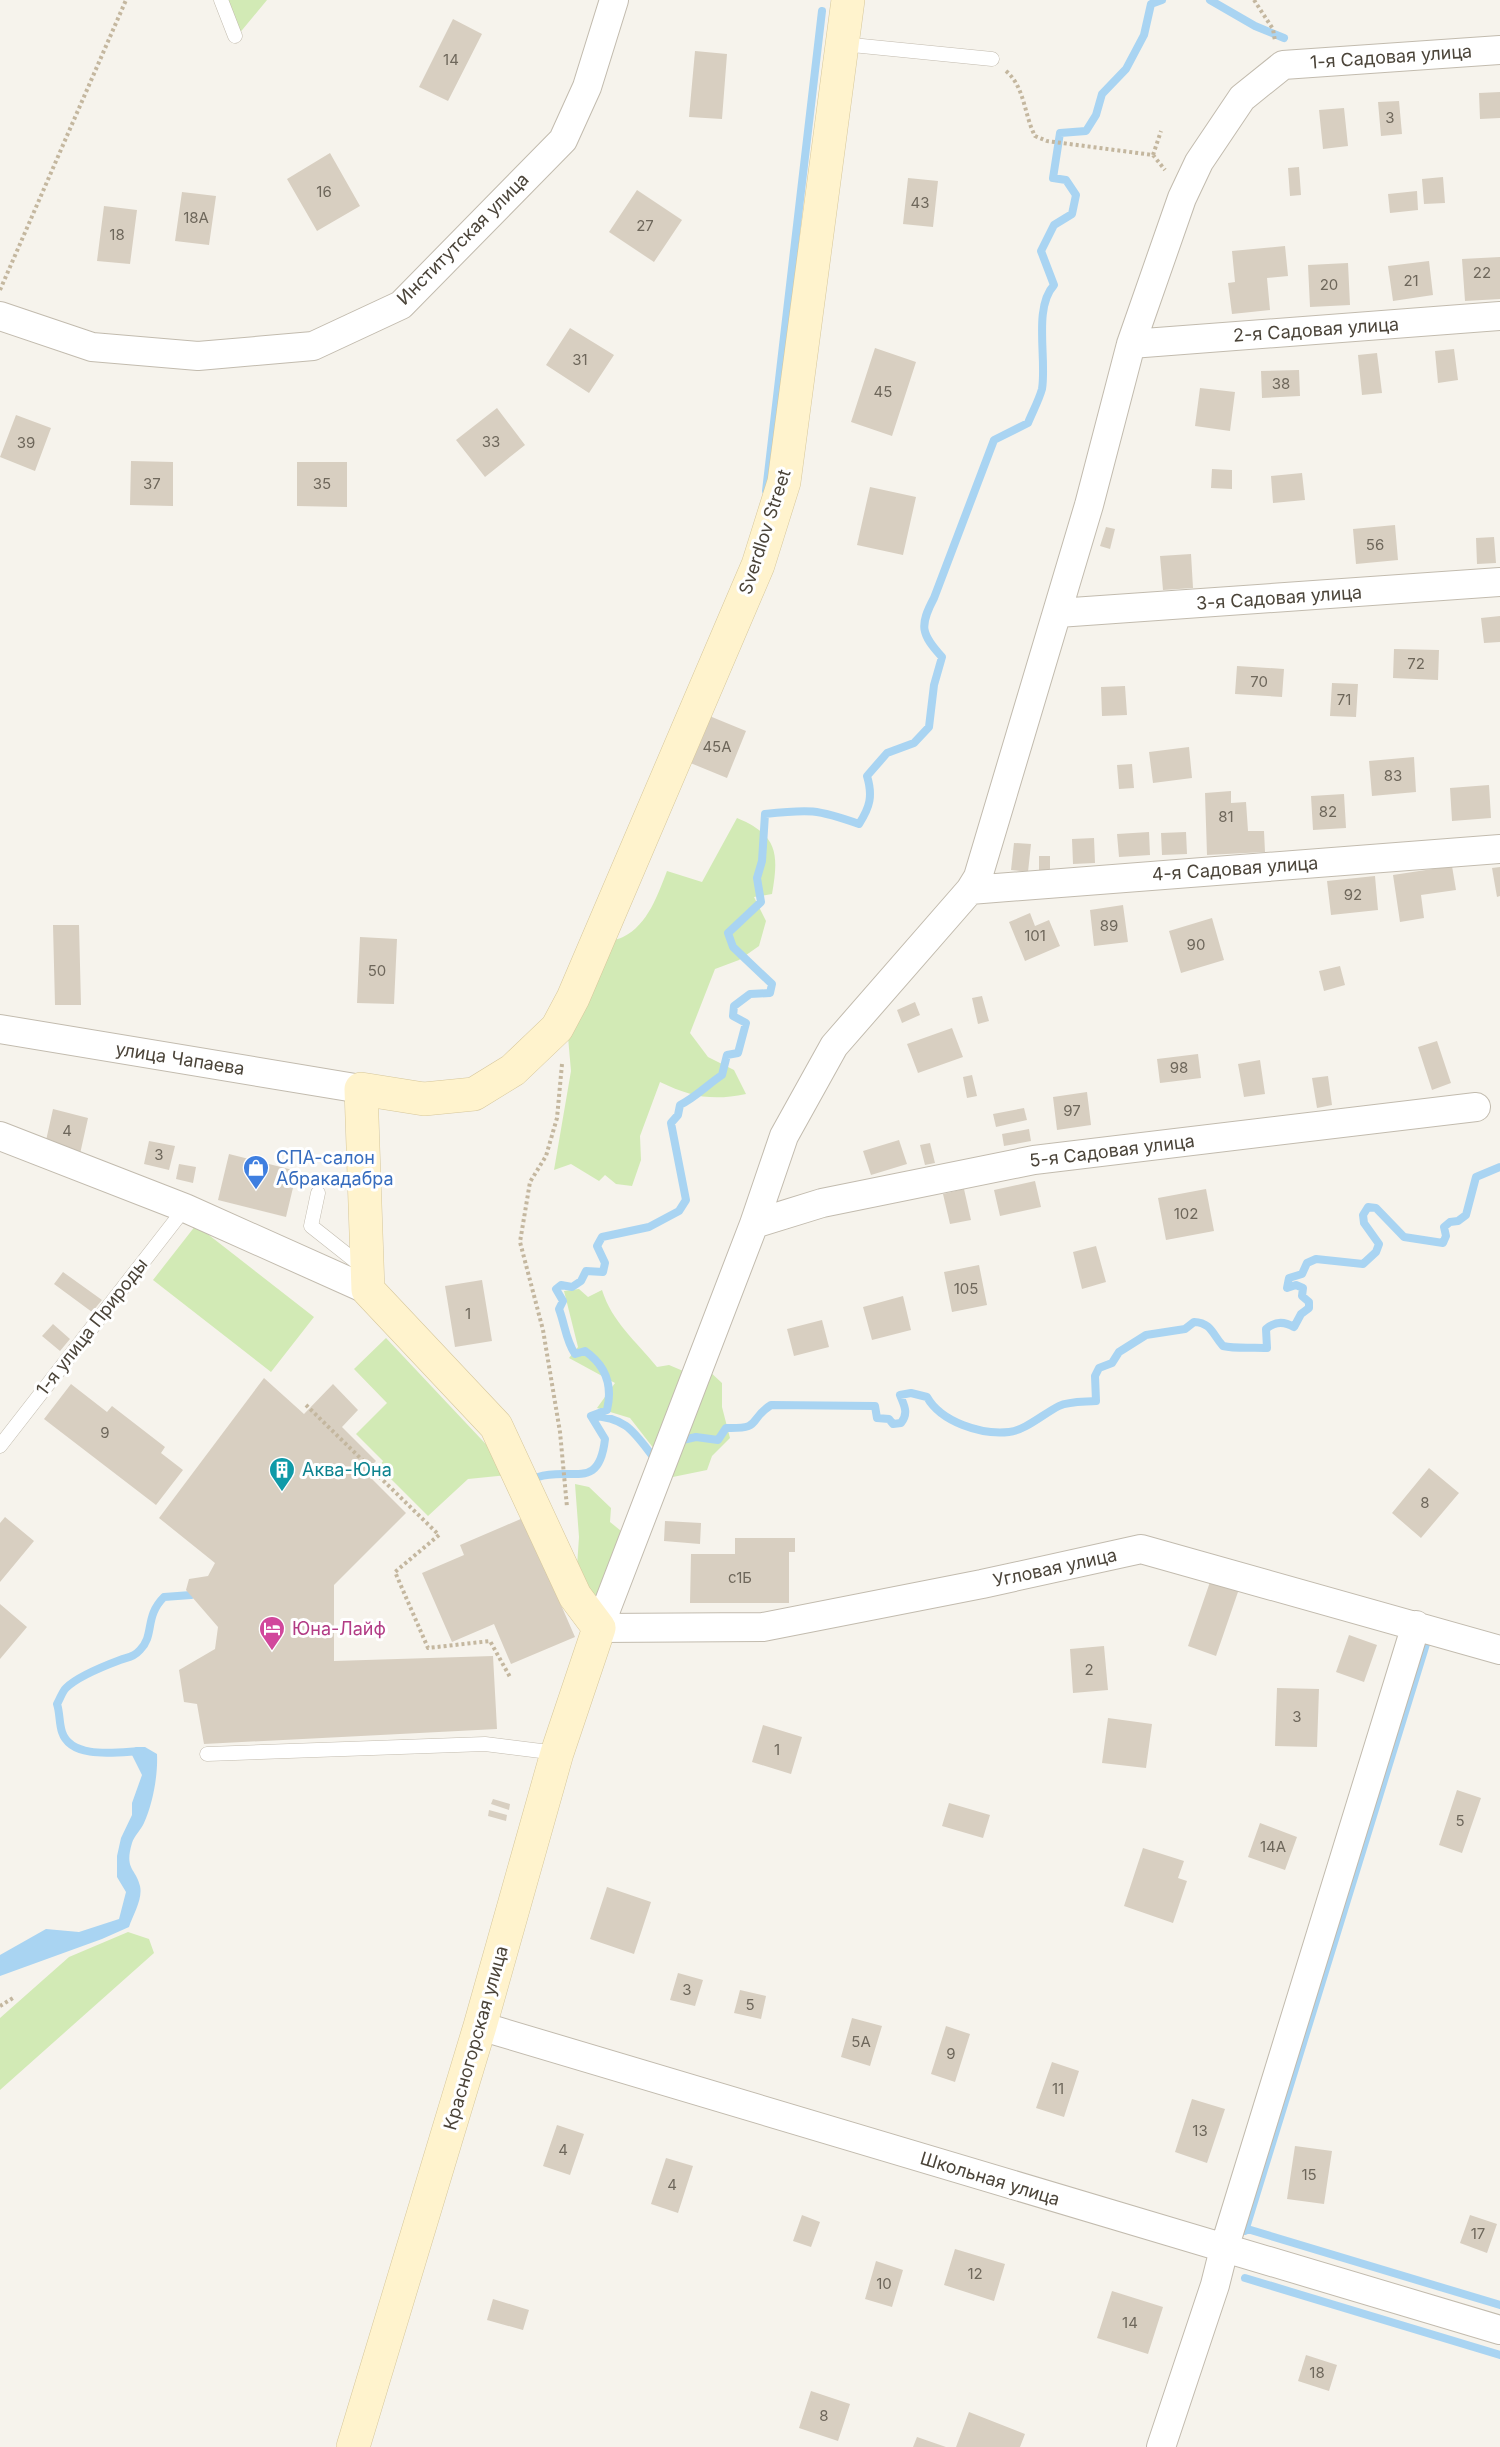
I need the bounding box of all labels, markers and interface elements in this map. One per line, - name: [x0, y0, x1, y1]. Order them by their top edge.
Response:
- street label: 1-я Садовая улица: [1309, 40, 1473, 73]
- house number: 14: [443, 50, 459, 69]
- house number: 3: [1385, 108, 1395, 127]
- street label: Институтская улица: [393, 169, 533, 309]
- house number: 16: [316, 182, 332, 201]
- house number: 43: [911, 193, 929, 212]
- house number: 18А: [183, 208, 209, 227]
- house number: 27: [636, 216, 654, 235]
- house number: 18: [109, 225, 125, 244]
- house number: 22: [1473, 263, 1491, 282]
- house number: 21: [1403, 271, 1419, 290]
- house number: 20: [1320, 275, 1338, 294]
- street label: 2-я Садовая улица: [1232, 313, 1400, 346]
- house number: 31: [572, 350, 588, 369]
- house number: 38: [1272, 374, 1290, 393]
- house number: 45: [874, 382, 892, 401]
- house number: 33: [482, 432, 500, 451]
- house number: 39: [17, 433, 35, 452]
- street label: Sverdlov Street: [734, 467, 795, 597]
- house number: 37: [143, 474, 161, 493]
- house number: 35: [313, 474, 331, 493]
- house number: 56: [1366, 535, 1384, 554]
- street label: 3-я Садовая улица: [1195, 581, 1363, 614]
- house number: 72: [1407, 654, 1425, 673]
- house number: 70: [1250, 672, 1268, 691]
- house number: 71: [1337, 690, 1351, 709]
- house number: 45А: [702, 737, 732, 756]
- house number: 83: [1384, 766, 1402, 785]
- house number: 82: [1319, 802, 1337, 821]
- house number: 81: [1218, 807, 1234, 826]
- street label: 4-я Садовая улица: [1151, 852, 1319, 885]
- house number: 92: [1344, 885, 1362, 904]
- house number: 89: [1100, 916, 1118, 935]
- house number: 101: [1024, 926, 1046, 945]
- house number: 90: [1187, 935, 1205, 954]
- house number: 50: [368, 961, 386, 980]
- street label: улица Чапаева: [114, 1038, 246, 1079]
- house number: 98: [1170, 1058, 1188, 1077]
- house number: 97: [1063, 1101, 1081, 1120]
- house number: 4: [62, 1121, 72, 1140]
- street label: 5-я Садовая улица: [1028, 1130, 1196, 1171]
- house number: 3: [154, 1145, 164, 1164]
- place label: СПА-салон Абракадабра: [276, 1147, 394, 1189]
- shop icon: СПА-салон Абракадабра: [241, 1153, 271, 1191]
- house number: 102: [1174, 1204, 1198, 1223]
- street label: 1-я улица Природы: [32, 1254, 152, 1399]
- house number: 105: [954, 1279, 978, 1298]
- house number: 1: [465, 1304, 471, 1323]
- house number: 9: [100, 1423, 110, 1442]
- building icon: Аква-Юна: [267, 1455, 297, 1493]
- place label: Аква-Юна: [302, 1459, 392, 1480]
- house number: 8: [1420, 1493, 1430, 1512]
- street label: Угловая улица: [991, 1544, 1119, 1591]
- house number: с1Б: [728, 1568, 752, 1587]
- hotel icon: Юна-Лайф: [257, 1614, 287, 1652]
- place label: Юна-Лайф: [292, 1618, 386, 1639]
- house number: 2: [1084, 1660, 1094, 1679]
- house number: 3: [1292, 1707, 1302, 1726]
- house number: 1: [774, 1740, 780, 1759]
- house number: 5: [1455, 1811, 1465, 1830]
- house number: 14А: [1260, 1837, 1286, 1856]
- street label: Красногорская улица: [439, 1943, 512, 2132]
- house number: 3: [682, 1980, 692, 1999]
- house number: 5: [745, 1995, 755, 2014]
- house number: 5А: [851, 2032, 871, 2051]
- house number: 9: [946, 2044, 956, 2063]
- house number: 11: [1052, 2079, 1064, 2098]
- house number: 13: [1192, 2121, 1208, 2140]
- house number: 4: [558, 2140, 568, 2159]
- street label: Школьная улица: [918, 2147, 1062, 2210]
- house number: 15: [1301, 2165, 1317, 2184]
- house number: 4: [667, 2175, 677, 2194]
- house number: 17: [1471, 2224, 1485, 2243]
- house number: 12: [967, 2264, 983, 2283]
- house number: 10: [876, 2274, 892, 2293]
- house number: 14: [1122, 2313, 1138, 2332]
- house number: 18: [1309, 2363, 1325, 2382]
- house number: 8: [819, 2406, 829, 2425]

